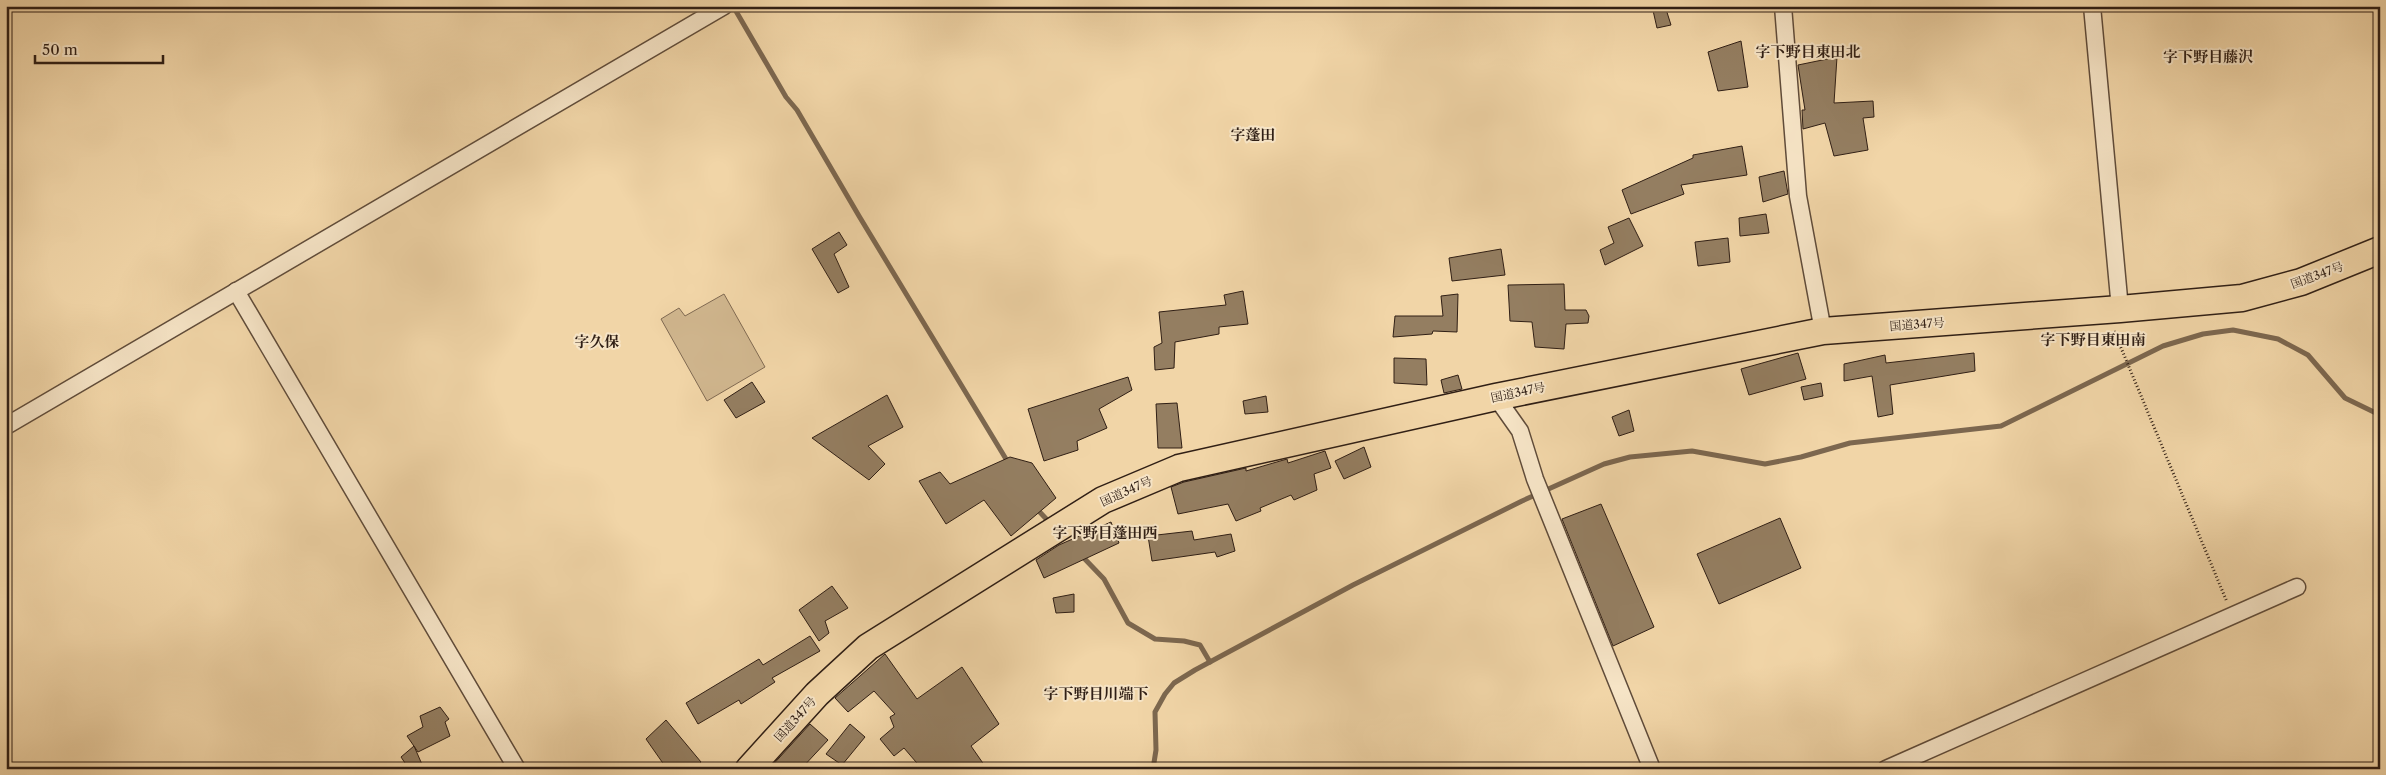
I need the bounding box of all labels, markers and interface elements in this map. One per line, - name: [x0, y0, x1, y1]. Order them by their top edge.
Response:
- scale bar: [35, 32, 162, 64]
- text: 50 m: [42, 40, 78, 59]
- district label: 字下野目東田北: [1755, 42, 1861, 61]
- district label: 字下野目藤沢: [2163, 47, 2253, 66]
- district label: 字蓬田: [1230, 125, 1276, 144]
- street label: 国道347号: [2288, 258, 2346, 292]
- street label: 国道347号: [1889, 315, 1945, 333]
- district label: 字下野目東田南: [2040, 330, 2146, 349]
- district label: 字久保: [574, 332, 620, 351]
- street label: 国道347号: [1489, 379, 1547, 405]
- street label: 国道347号: [1098, 473, 1154, 509]
- district label: 字下野目蓬田西: [1052, 523, 1158, 542]
- district label: 字下野目川端下: [1043, 684, 1149, 703]
- street label: 国道347号: [771, 693, 819, 745]

